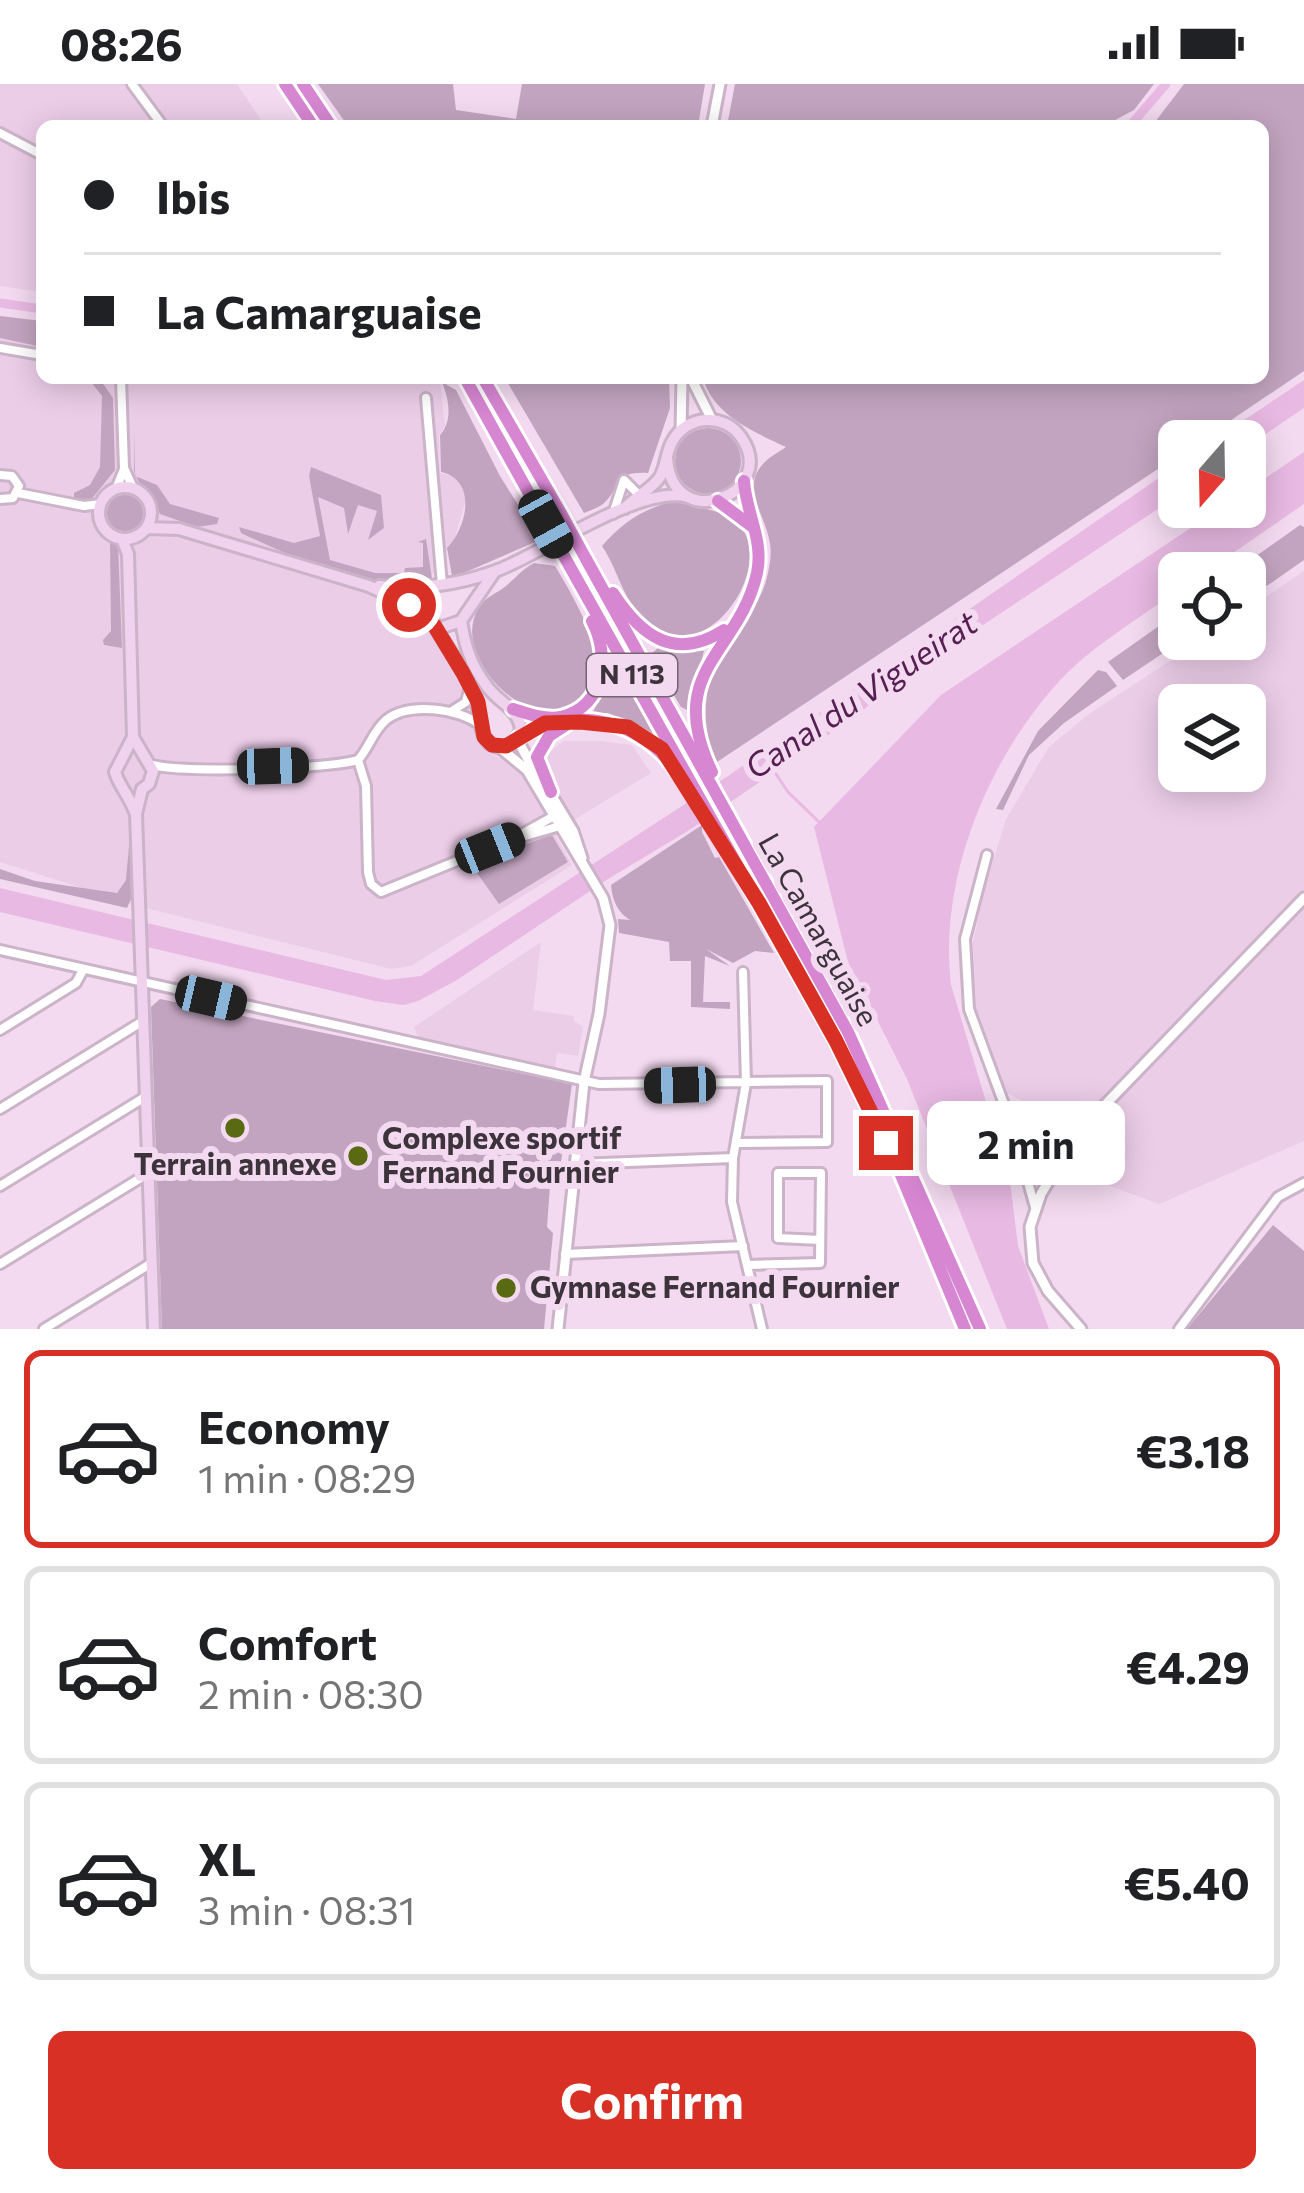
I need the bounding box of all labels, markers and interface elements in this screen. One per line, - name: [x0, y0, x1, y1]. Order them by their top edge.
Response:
- text: 08:26: [60, 15, 183, 70]
- text: Ibis: [156, 168, 230, 223]
- text: La Camarguaise: [156, 283, 482, 338]
- north arrow: [1158, 420, 1266, 528]
- map controls: [1158, 420, 1266, 792]
- car: [513, 484, 579, 564]
- button: locate: [1158, 552, 1266, 660]
- route start: [382, 578, 436, 632]
- water label: Canal du Vigueirat: [736, 600, 985, 787]
- road number: N 113: [587, 654, 677, 696]
- button: layers: [1158, 684, 1266, 792]
- car: [236, 747, 310, 785]
- car: [450, 818, 530, 878]
- street label: La Camarguaise: [752, 826, 888, 1032]
- car: [172, 972, 250, 1024]
- car: [643, 1066, 717, 1104]
- callout: 2 min: [928, 1101, 1126, 1185]
- marker: Terrain annexe: [222, 1115, 248, 1141]
- route end: [859, 1116, 913, 1170]
- place label: Complexe sportif Fernand Fournier: [382, 1118, 622, 1189]
- text: 2 min: [977, 1119, 1075, 1167]
- marker: Complexe sportif Fernand Fournier: [345, 1143, 371, 1169]
- place label: Terrain annexe: [134, 1144, 337, 1181]
- place label: Gymnase Fernand Fournier: [530, 1267, 900, 1304]
- marker: Gymnase Fernand Fournier: [493, 1275, 519, 1301]
- icon: car: [54, 1395, 162, 1503]
- text: Economy: [198, 1398, 390, 1453]
- text: €3.18: [1136, 1422, 1250, 1477]
- text: 1 min · 08:29: [198, 1453, 416, 1501]
- icon: car: [54, 1611, 162, 1719]
- text: Comfort: [198, 1614, 377, 1669]
- text: €4.29: [1126, 1638, 1250, 1693]
- text: 2 min · 08:30: [198, 1669, 424, 1717]
- icon: car: [54, 1827, 162, 1935]
- text: XL: [198, 1830, 256, 1885]
- text: €5.40: [1124, 1854, 1250, 1909]
- text: 3 min · 08:31: [198, 1885, 416, 1933]
- button: Confirm: [48, 2031, 1256, 2169]

